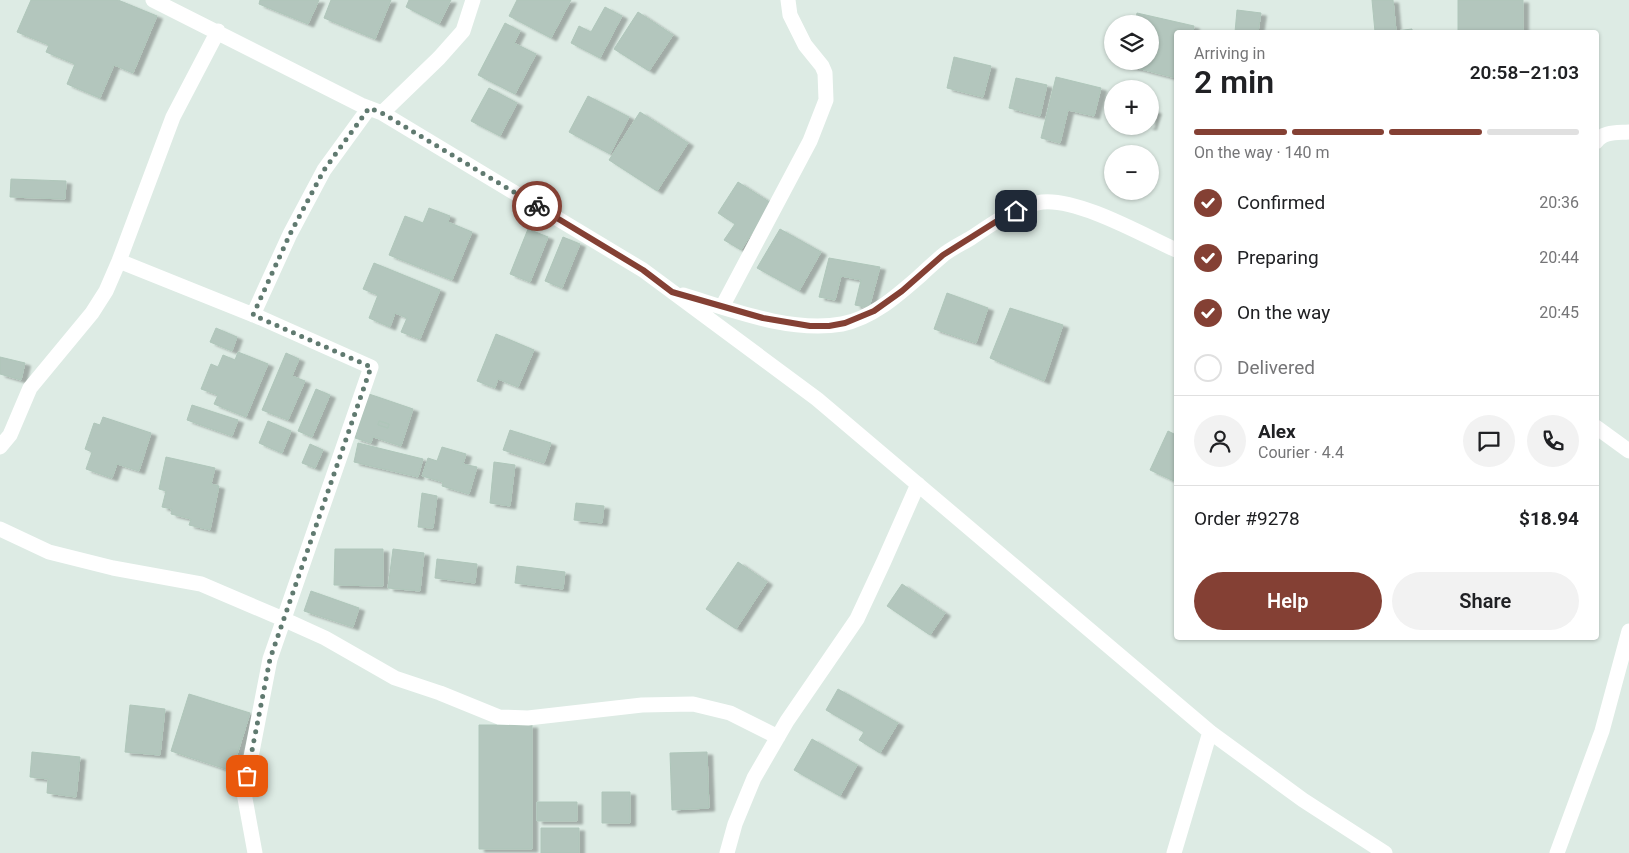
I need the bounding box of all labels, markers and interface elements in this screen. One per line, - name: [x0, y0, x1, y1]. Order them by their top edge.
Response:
- map controls: [1104, 15, 1159, 200]
- button: layers: [1104, 15, 1159, 70]
- text: Arriving in: [1194, 44, 1265, 63]
- text: 20:58–21:03: [1470, 61, 1579, 84]
- text: 2 min: [1194, 63, 1274, 101]
- button: +: [1104, 80, 1159, 135]
- text: On the way · 140 m: [1194, 143, 1330, 162]
- button: −: [1104, 145, 1159, 200]
- courier: [512, 181, 562, 231]
- icon: check: [1194, 189, 1222, 217]
- pin: [995, 190, 1037, 232]
- text: Confirmed: [1237, 191, 1325, 214]
- icon: bike: [523, 192, 551, 220]
- text: 20:36: [1539, 193, 1579, 212]
- icon: home: [1002, 197, 1030, 225]
- icon: check: [1194, 244, 1222, 272]
- text: Preparing: [1237, 246, 1319, 269]
- text: 20:44: [1539, 248, 1579, 267]
- icon: check: [1194, 299, 1222, 327]
- text: On the way: [1237, 301, 1330, 324]
- text: 20:45: [1539, 303, 1579, 322]
- text: Delivered: [1237, 356, 1315, 379]
- button: person: [1194, 415, 1246, 467]
- button: chat: [1463, 415, 1515, 467]
- button: phone: [1527, 415, 1579, 467]
- text: Alex: [1258, 420, 1296, 443]
- text: Courier · 4.4: [1258, 443, 1344, 462]
- text: Order #9278: [1194, 507, 1300, 530]
- text: $18.94: [1519, 507, 1579, 530]
- button: Help: [1194, 572, 1382, 630]
- button: Share: [1392, 572, 1579, 630]
- pin: [226, 755, 268, 797]
- icon: bag: [233, 762, 261, 790]

